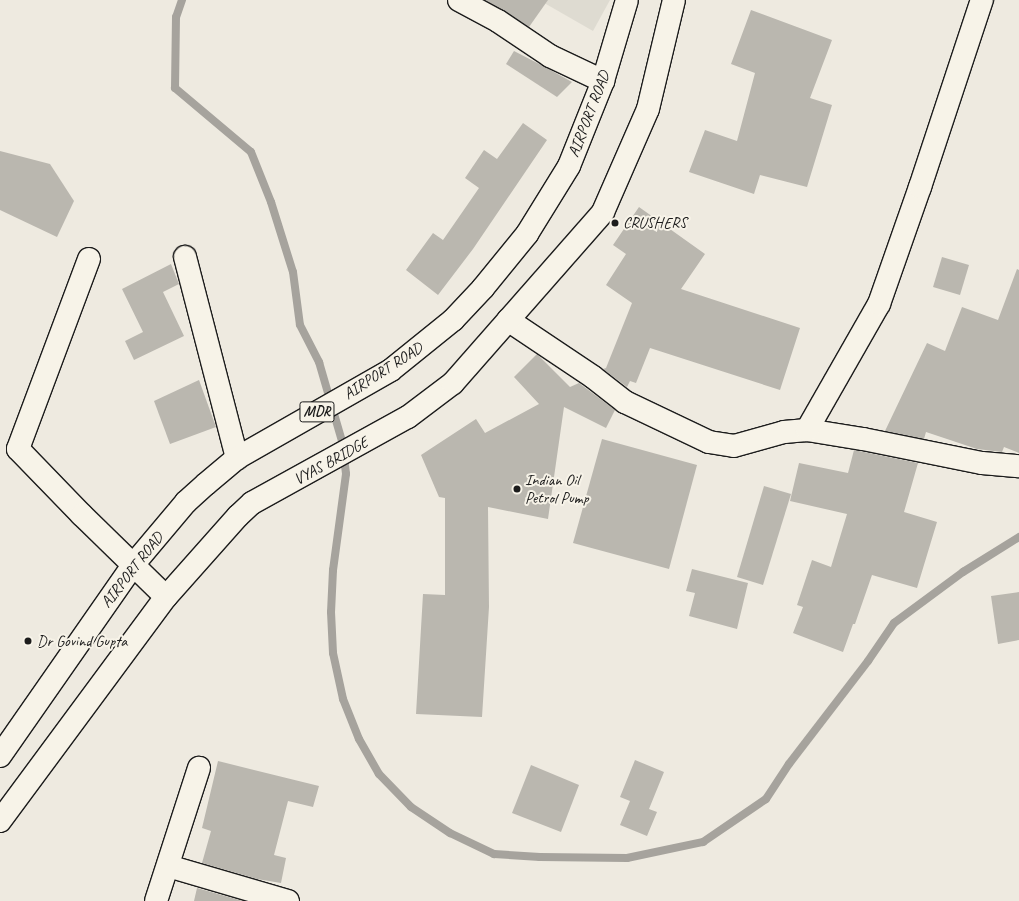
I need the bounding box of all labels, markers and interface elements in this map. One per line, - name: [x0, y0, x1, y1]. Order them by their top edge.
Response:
- street label: AIRPORT ROAD: [564, 68, 614, 160]
- place label: CRUSHERS: [623, 213, 687, 233]
- marker: CRUSHERS: [610, 218, 620, 228]
- street label: AIRPORT ROAD: [340, 338, 426, 404]
- road number: MDR: [299, 399, 335, 425]
- street label: VYAS BRIDGE: [290, 433, 372, 489]
- place label: Indian Oil Petrol Pump: [525, 470, 588, 508]
- marker: Indian Oil Petrol Pump: [512, 484, 522, 494]
- street label: AIRPORT ROAD: [96, 528, 168, 612]
- place label: Dr Govind Gupta: [37, 631, 127, 651]
- marker: Dr Govind Gupta: [22, 635, 34, 647]

